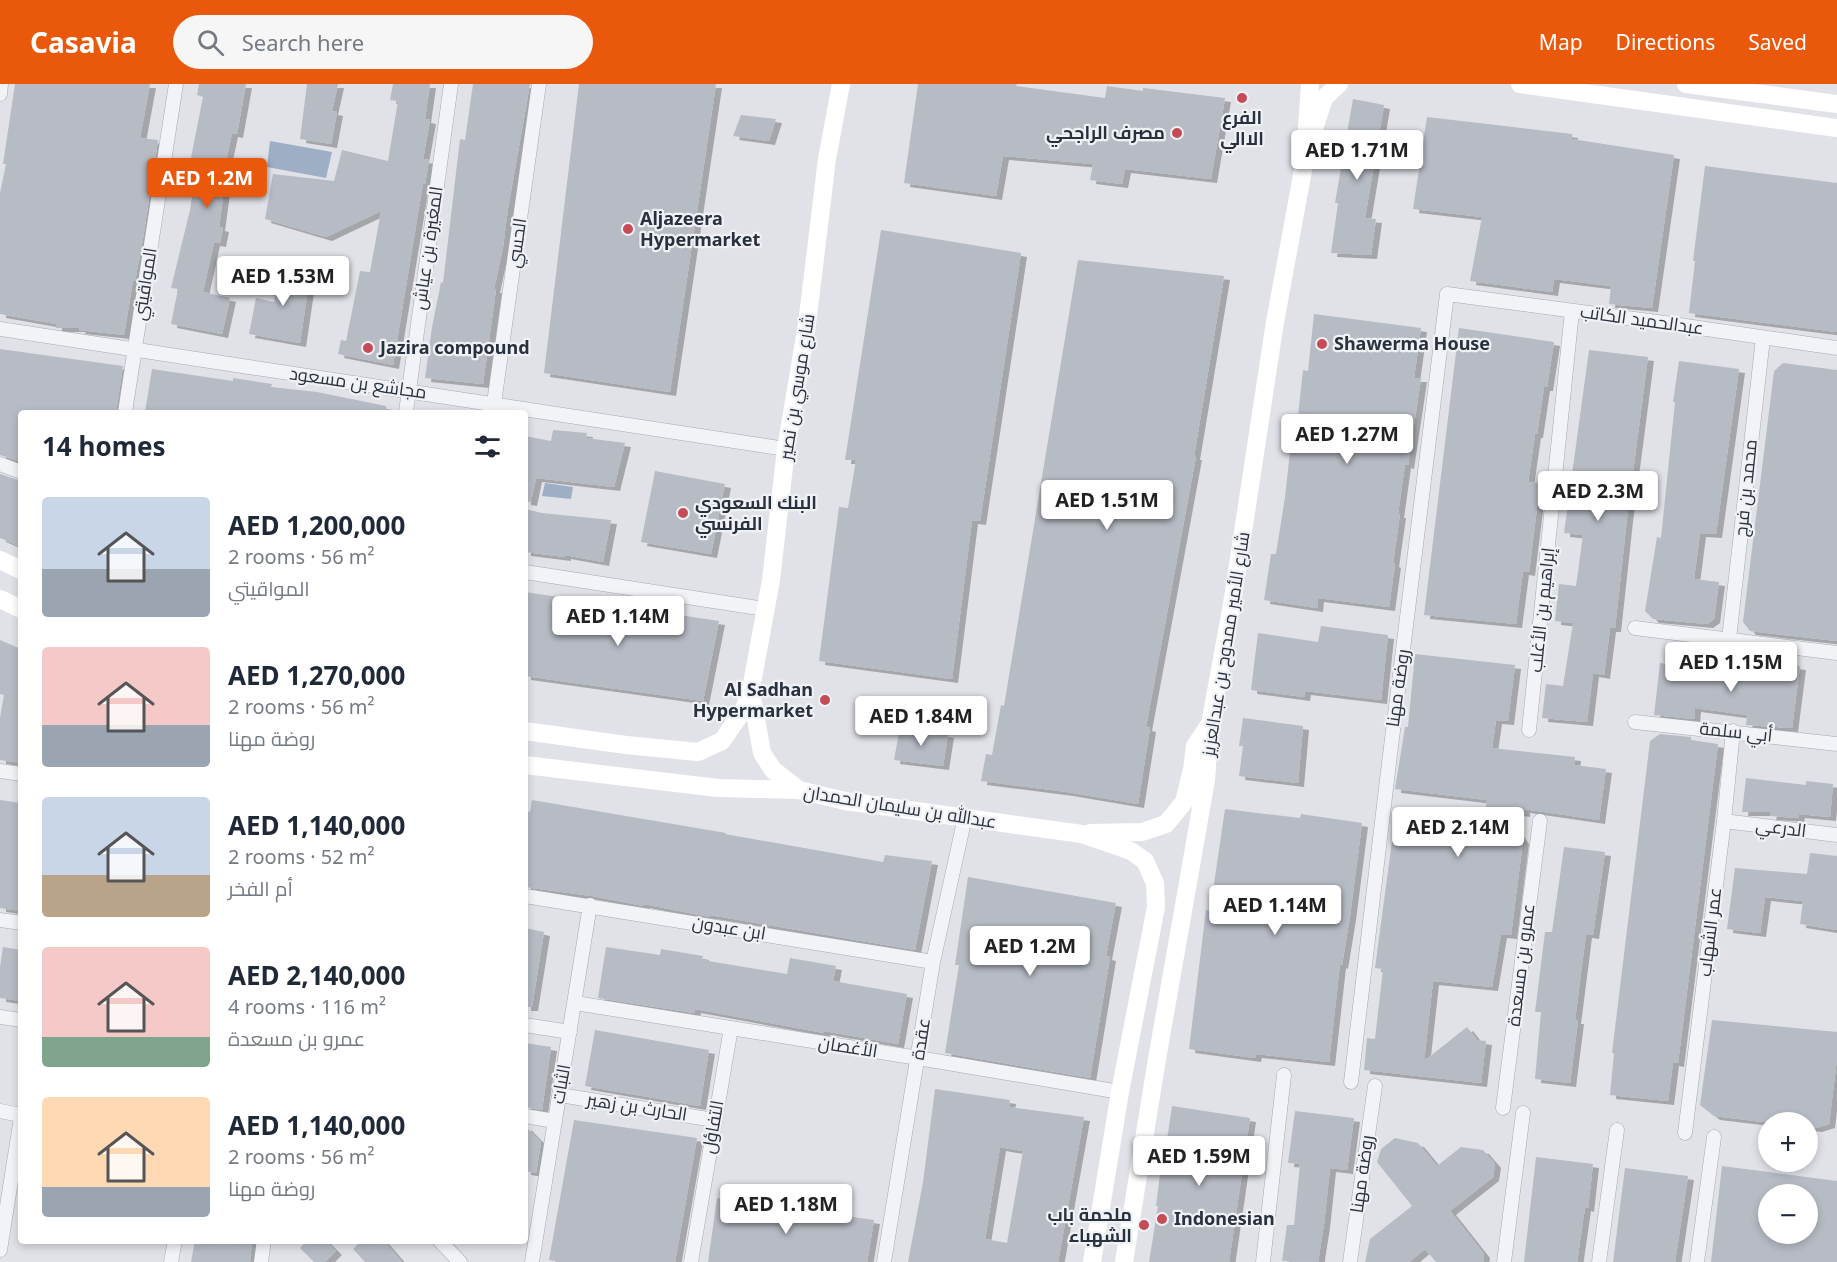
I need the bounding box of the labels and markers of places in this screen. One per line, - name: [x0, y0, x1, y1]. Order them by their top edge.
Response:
- marker: الفرع الاالي: [1235, 91, 1249, 105]
- place label: الفرع الاالي: [1220, 105, 1264, 154]
- place label: مصرف الراجحي: [1046, 120, 1165, 148]
- marker: مصرف الراجحي: [1170, 126, 1184, 140]
- pin: AED 1.71M: [1288, 130, 1426, 181]
- pin: AED 1.2M: [145, 158, 269, 209]
- place label: Aljazeera Hypermarket: [640, 206, 760, 251]
- marker: Aljazeera Hypermarket: [621, 222, 635, 236]
- pin: AED 1.53M: [214, 256, 352, 307]
- place label: Shawerma House: [1334, 331, 1490, 355]
- place label: Jazira compound: [378, 335, 530, 359]
- marker: Shawerma House: [1315, 337, 1329, 351]
- marker: Jazira compound: [361, 341, 375, 355]
- pin: AED 1.27M: [1278, 414, 1416, 465]
- pin: AED 2.3M: [1536, 471, 1660, 522]
- pin: AED 1.51M: [1038, 480, 1176, 531]
- place label: البنك السعودي الفرنسي: [695, 490, 817, 538]
- marker: البنك السعودي الفرنسي: [676, 506, 690, 520]
- pin: AED 1.14M: [549, 596, 687, 647]
- pin: AED 1.15M: [1662, 642, 1800, 693]
- place label: Al Sadhan Hypermarket: [693, 677, 813, 722]
- marker: Al Sadhan Hypermarket: [818, 693, 832, 707]
- pin: AED 1.84M: [852, 696, 990, 747]
- pin: AED 2.14M: [1389, 807, 1527, 858]
- pin: AED 1.14M: [1206, 885, 1344, 936]
- pin: AED 1.2M: [968, 926, 1092, 977]
- pin: AED 1.59M: [1130, 1136, 1268, 1187]
- pin: AED 1.18M: [717, 1184, 855, 1235]
- place label: ملحمة باب الشهباء: [1047, 1202, 1132, 1247]
- place label: Indonesian: [1174, 1206, 1275, 1230]
- marker: Indonesian: [1155, 1212, 1169, 1226]
- marker: ملحمة باب الشهباء: [1137, 1218, 1151, 1232]

